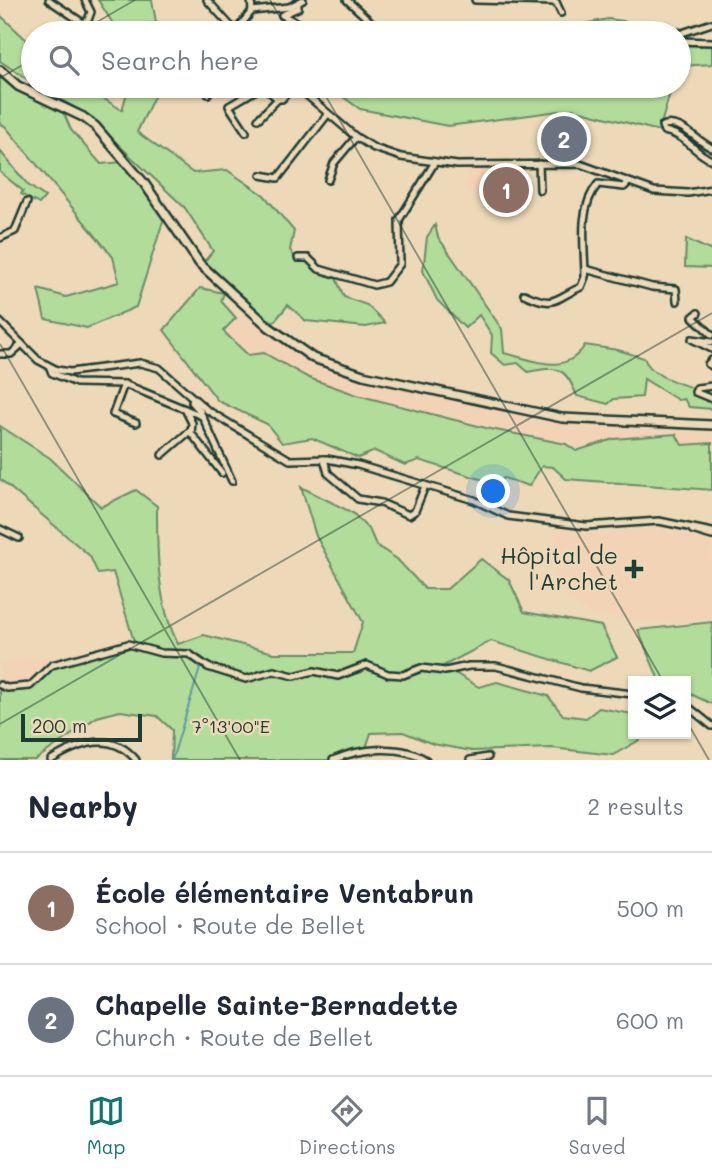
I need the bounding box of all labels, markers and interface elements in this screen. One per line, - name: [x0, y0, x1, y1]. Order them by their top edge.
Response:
- search box: [21, 21, 691, 98]
- icon: search: [45, 41, 83, 79]
- text: Search here: [101, 43, 259, 77]
- pin: 2: [541, 113, 587, 165]
- pin: 1: [483, 164, 529, 216]
- your location: [476, 474, 510, 508]
- place label: Hôpital de l'Archet: [500, 540, 618, 596]
- marker: Hôpital de l'Archet: [624, 559, 644, 579]
- map controls: [628, 676, 691, 739]
- button: layers: [628, 676, 691, 739]
- scale bar: [21, 711, 142, 743]
- text: 200 m: [32, 713, 87, 738]
- text: 7°13'00"E: [192, 714, 270, 738]
- text: Nearby: [28, 786, 138, 826]
- text: 2 results: [587, 791, 684, 821]
- text: École élémentaire Ventabrun: [95, 876, 474, 910]
- text: 1: [46, 893, 56, 923]
- text: 500 m: [617, 893, 684, 923]
- text: School · Route de Bellet: [95, 910, 366, 940]
- text: Chapelle Sainte-Bernadette: [95, 988, 458, 1022]
- text: 2: [45, 1005, 57, 1035]
- text: 600 m: [616, 1005, 684, 1035]
- text: Church · Route de Bellet: [95, 1022, 373, 1052]
- tab: Map: [87, 1092, 125, 1159]
- tab: Directions: [299, 1092, 395, 1159]
- tab: Saved: [569, 1092, 625, 1159]

